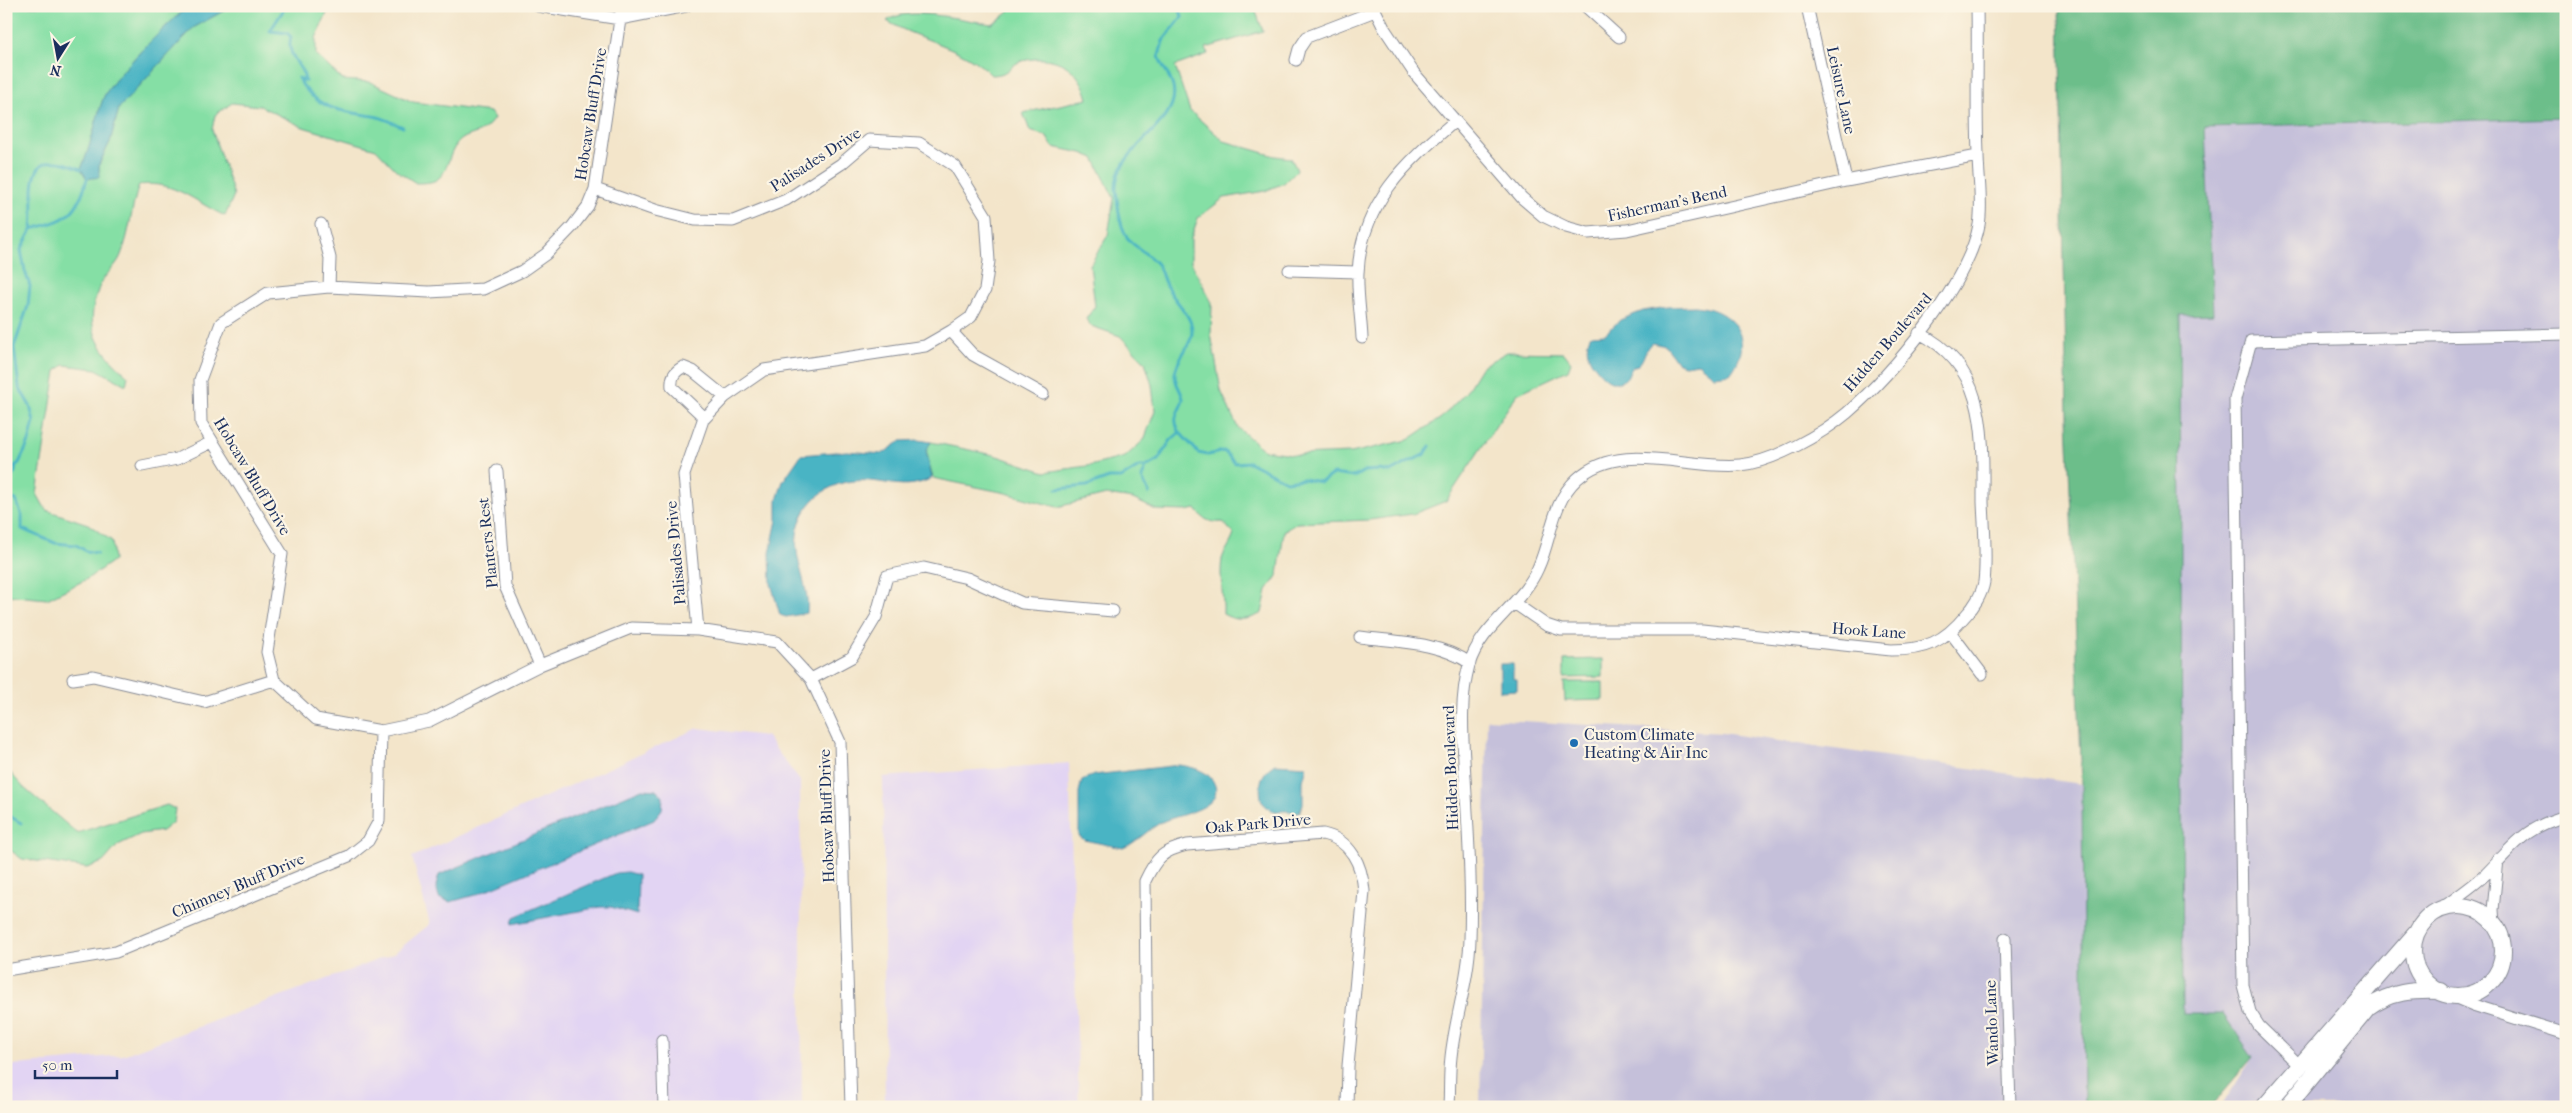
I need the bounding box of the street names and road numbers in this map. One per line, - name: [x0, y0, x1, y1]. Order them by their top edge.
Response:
- street label: Leisure Lane: [1823, 44, 1860, 136]
- street label: Hobcaw Bluff Drive: [571, 46, 610, 182]
- street label: Palisades Drive: [766, 123, 864, 196]
- street label: Fisherman's Bend: [1606, 181, 1729, 225]
- street label: Hidden Boulevard: [1839, 289, 1936, 396]
- street label: Hobcaw Bluff Drive: [210, 414, 295, 539]
- street label: Planters Rest: [473, 496, 502, 589]
- street label: Palisades Drive: [661, 500, 690, 606]
- street label: Hook Lane: [1831, 618, 1907, 643]
- street label: Hidden Boulevard: [1439, 705, 1462, 831]
- street label: Hobcaw Bluff Drive: [815, 749, 838, 883]
- street label: Oak Park Drive: [1204, 809, 1312, 838]
- street label: Chimney Bluff Drive: [169, 849, 308, 922]
- street label: Wando Lane: [1981, 980, 2003, 1067]

